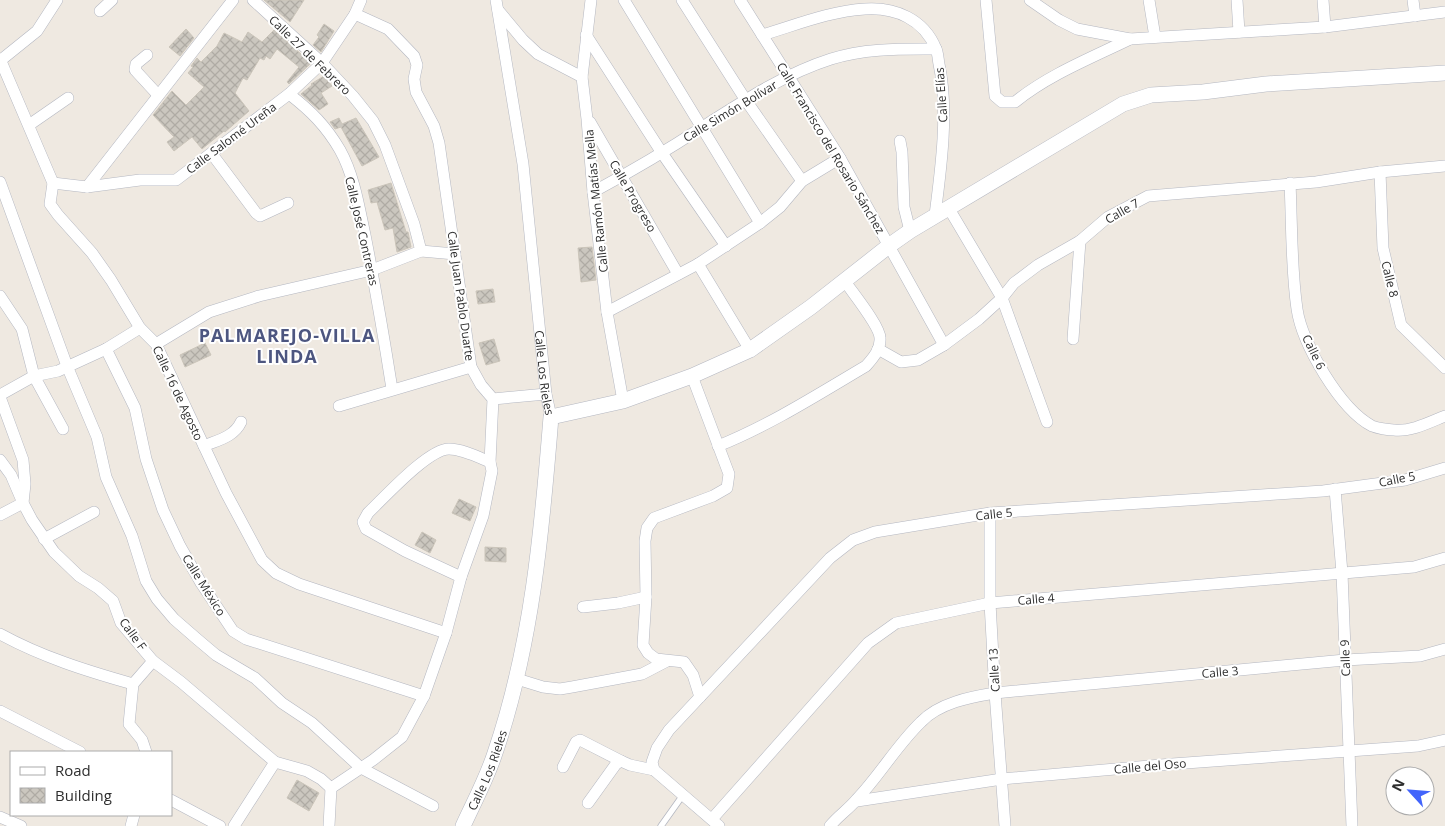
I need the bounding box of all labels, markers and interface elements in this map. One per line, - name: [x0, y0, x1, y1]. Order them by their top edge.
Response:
- street label: Calle 27 de Febrero: [265, 11, 355, 99]
- street label: Calle Francisco del Rosario Sánchez: [773, 59, 889, 237]
- street label: Calle Elías: [931, 67, 951, 123]
- street label: Calle Simón Bolívar: [680, 76, 780, 146]
- street label: Calle Salomé Ureña: [182, 98, 280, 178]
- street label: Calle Ramón Matías Mella: [580, 129, 612, 273]
- street label: Calle Progreso: [605, 157, 661, 235]
- street label: Calle José Contreras: [341, 175, 383, 288]
- street label: Calle 7: [1102, 194, 1142, 228]
- street label: Calle Juan Pablo Duarte: [443, 230, 479, 362]
- street label: Calle 8: [1377, 259, 1403, 299]
- district label: PALMAREJO-VILLA LINDA: [199, 323, 375, 368]
- street label: Calle Los Rieles: [531, 330, 559, 417]
- street label: Calle 6: [1298, 332, 1330, 372]
- street label: Calle 16 de Agosto: [149, 343, 207, 443]
- street label: Calle 5: [1377, 467, 1417, 491]
- street label: Calle 5: [975, 504, 1013, 524]
- street label: Calle México: [178, 551, 230, 619]
- street label: Calle 4: [1017, 589, 1055, 609]
- street label: Calle F: [115, 614, 151, 654]
- street label: Calle 9: [1336, 639, 1354, 677]
- street label: Calle 13: [984, 648, 1004, 692]
- street label: Calle 3: [1201, 662, 1239, 682]
- street label: Calle Los Rieles: [463, 728, 511, 813]
- legend: [10, 751, 172, 816]
- street label: Calle del Oso: [1113, 754, 1187, 778]
- text: Road: [55, 760, 91, 780]
- north arrow: [1385, 766, 1435, 816]
- text: N: [1387, 776, 1409, 794]
- text: Building: [55, 785, 112, 805]

